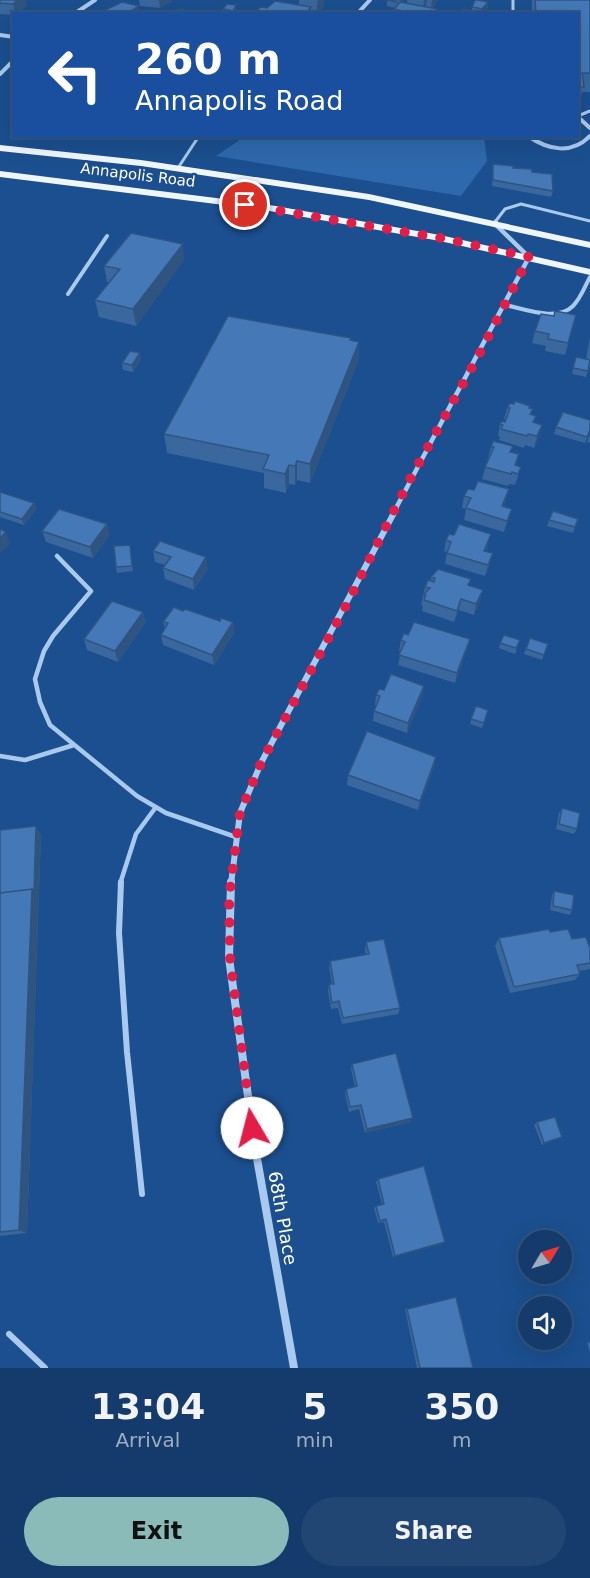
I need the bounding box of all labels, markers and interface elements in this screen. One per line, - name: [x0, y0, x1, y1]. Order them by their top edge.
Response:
- text: 260 m: [135, 35, 281, 84]
- icon: left: [36, 36, 114, 114]
- text: Annapolis Road: [135, 85, 343, 116]
- street label: Annapolis Road: [79, 159, 197, 191]
- pin: [219, 179, 270, 230]
- icon: arrive: [228, 188, 261, 221]
- position arrow: [220, 1096, 284, 1160]
- street label: 68th Place: [264, 1169, 302, 1267]
- north arrow: [518, 1230, 572, 1284]
- map controls: [518, 1230, 572, 1350]
- button: sound: [518, 1296, 572, 1350]
- text: 13:04: [91, 1386, 205, 1427]
- text: 5: [302, 1386, 327, 1427]
- text: 350: [424, 1386, 499, 1427]
- text: Arrival: [115, 1428, 180, 1452]
- text: min: [296, 1428, 334, 1452]
- text: m: [452, 1428, 472, 1452]
- button: Exit: [24, 1497, 289, 1566]
- button: Share: [301, 1497, 566, 1566]

